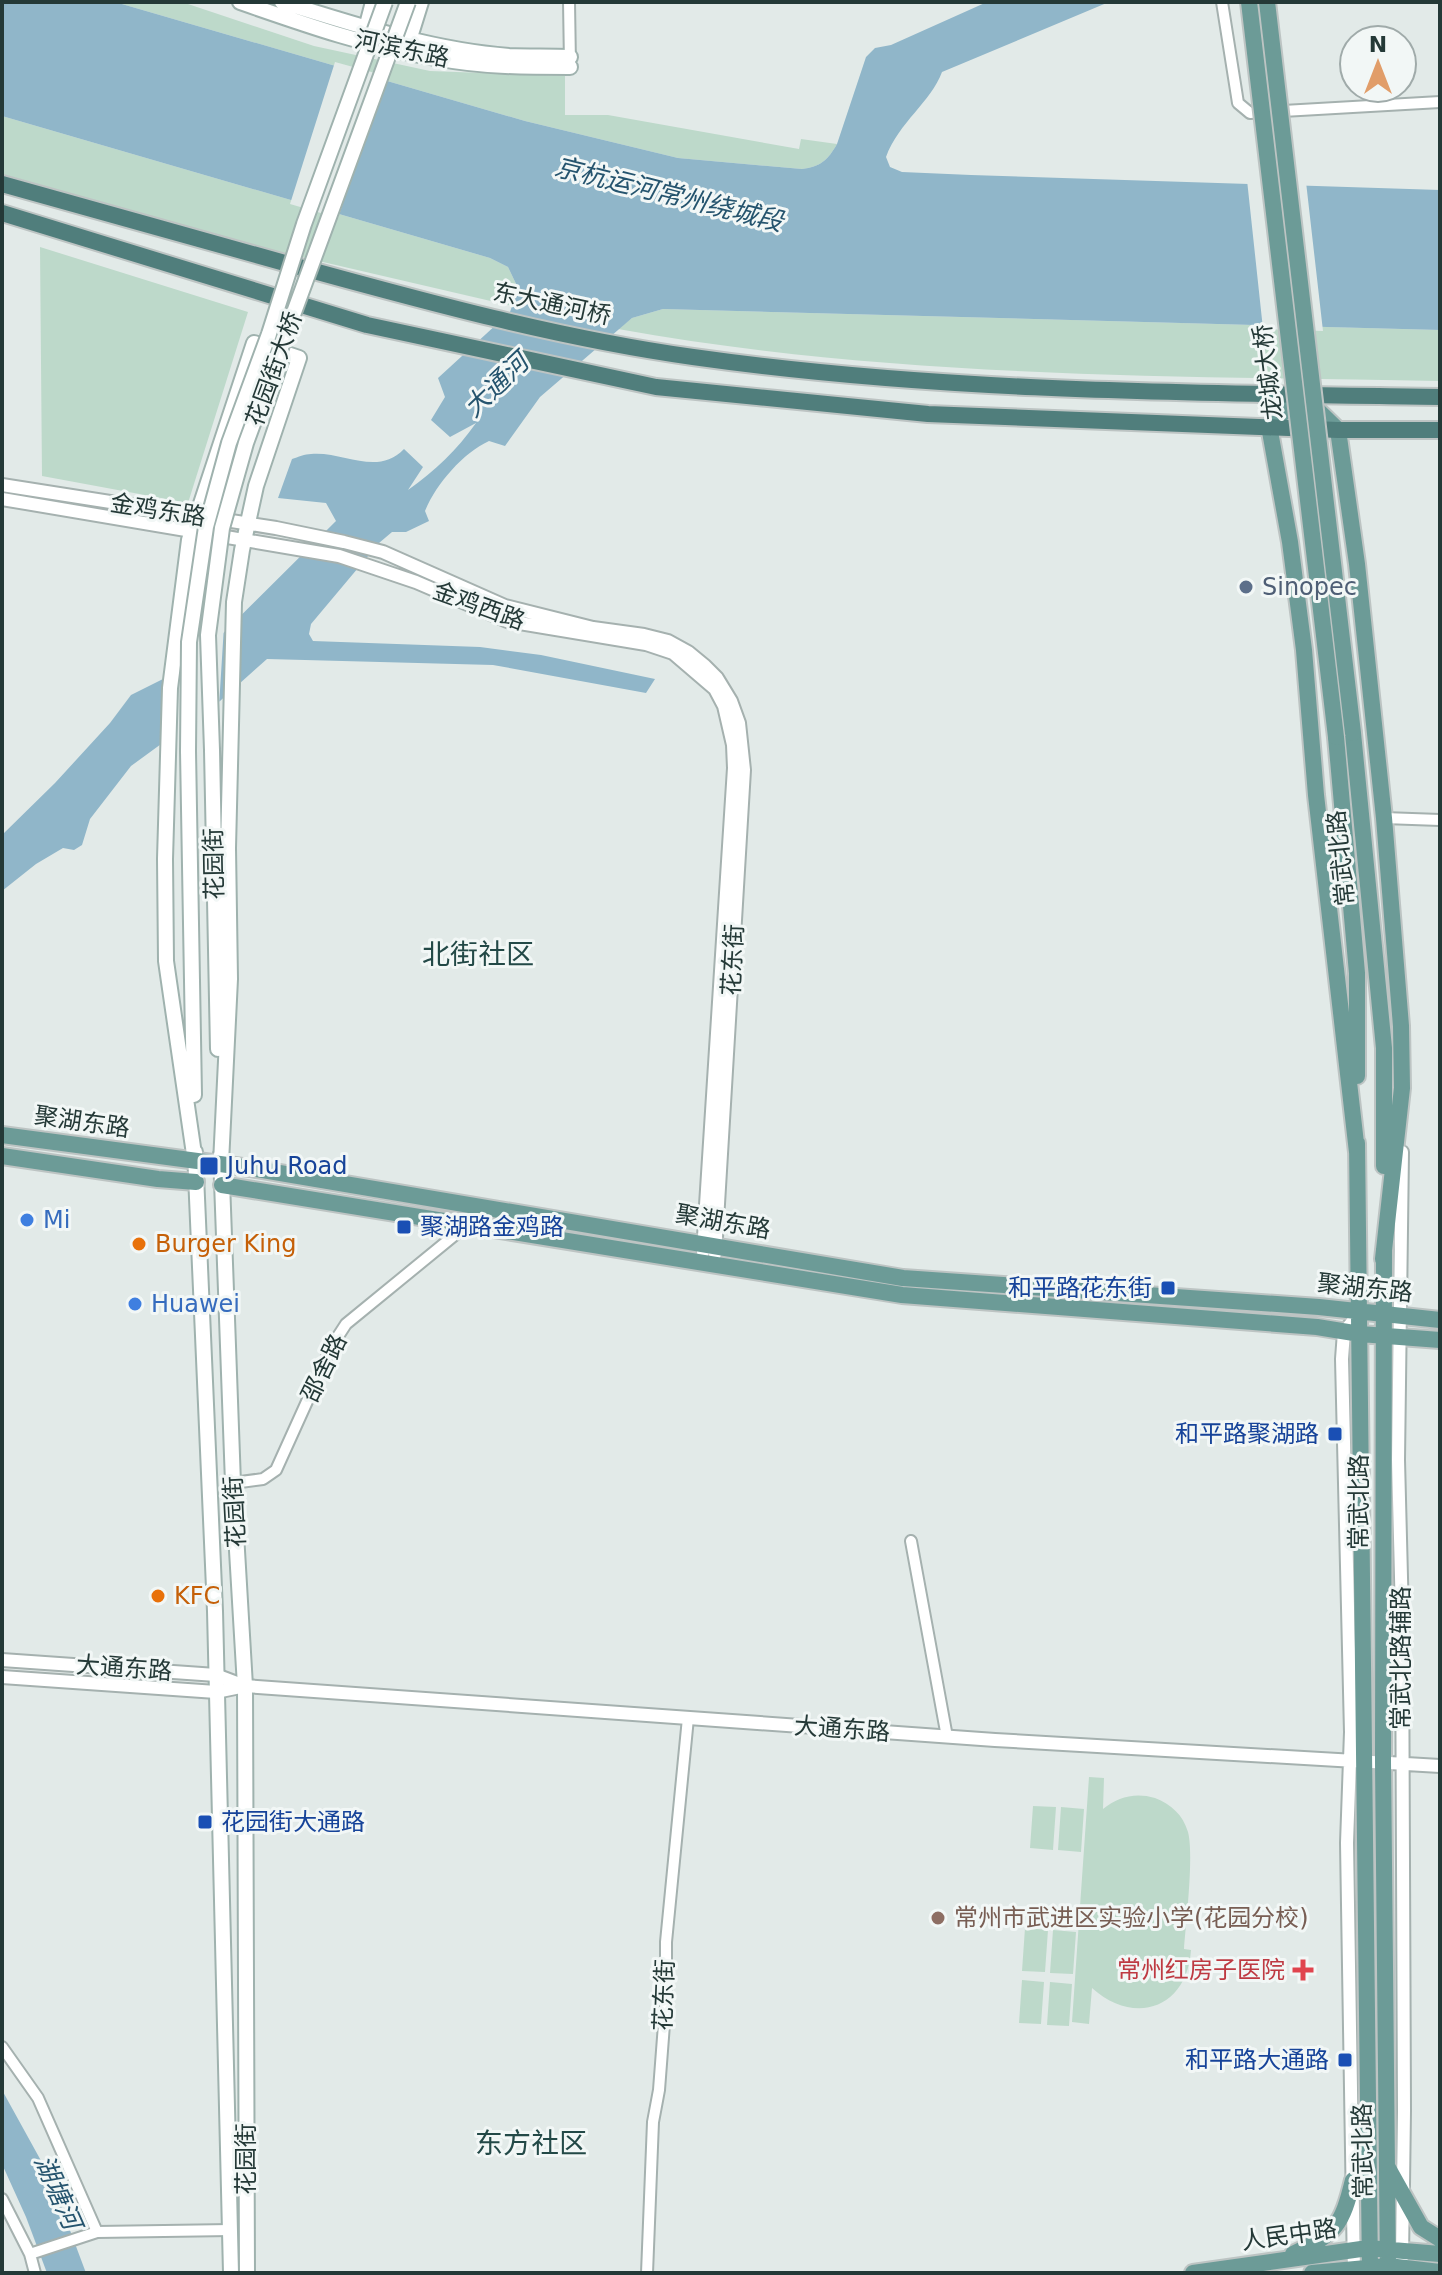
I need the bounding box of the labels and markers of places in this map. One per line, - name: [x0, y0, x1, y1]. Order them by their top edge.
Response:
- place label: Sinopec: [1262, 573, 1357, 601]
- marker: Sinopec: [1237, 578, 1255, 596]
- place label: Juhu Road: [225, 1152, 348, 1180]
- marker: Juhu Road: [198, 1155, 220, 1177]
- place label: Mi: [43, 1206, 70, 1234]
- marker: Mi: [18, 1211, 36, 1229]
- place label: 聚湖路金鸡路: [420, 1213, 564, 1241]
- marker: 聚湖路金鸡路: [395, 1218, 413, 1236]
- place label: Burger King: [155, 1230, 296, 1258]
- marker: Burger King: [130, 1235, 148, 1253]
- place label: 和平路花东街: [1008, 1274, 1152, 1302]
- marker: 和平路花东街: [1159, 1279, 1177, 1297]
- place label: Huawei: [151, 1290, 240, 1318]
- marker: Huawei: [126, 1295, 144, 1313]
- place label: 和平路聚湖路: [1175, 1420, 1319, 1448]
- marker: 和平路聚湖路: [1326, 1425, 1344, 1443]
- place label: KFC: [174, 1582, 220, 1610]
- marker: KFC: [149, 1587, 167, 1605]
- place label: 花园街大通路: [221, 1808, 365, 1836]
- marker: 花园街大通路: [196, 1813, 214, 1831]
- place label: 常州市武进区实验小学(花园分校): [954, 1904, 1309, 1932]
- marker: 常州市武进区实验小学(花园分校): [929, 1909, 947, 1927]
- place label: 常州红房子医院: [1117, 1956, 1285, 1984]
- marker: 常州红房子医院: [1292, 1959, 1314, 1981]
- place label: 和平路大通路: [1185, 2046, 1329, 2074]
- marker: 和平路大通路: [1336, 2051, 1354, 2069]

